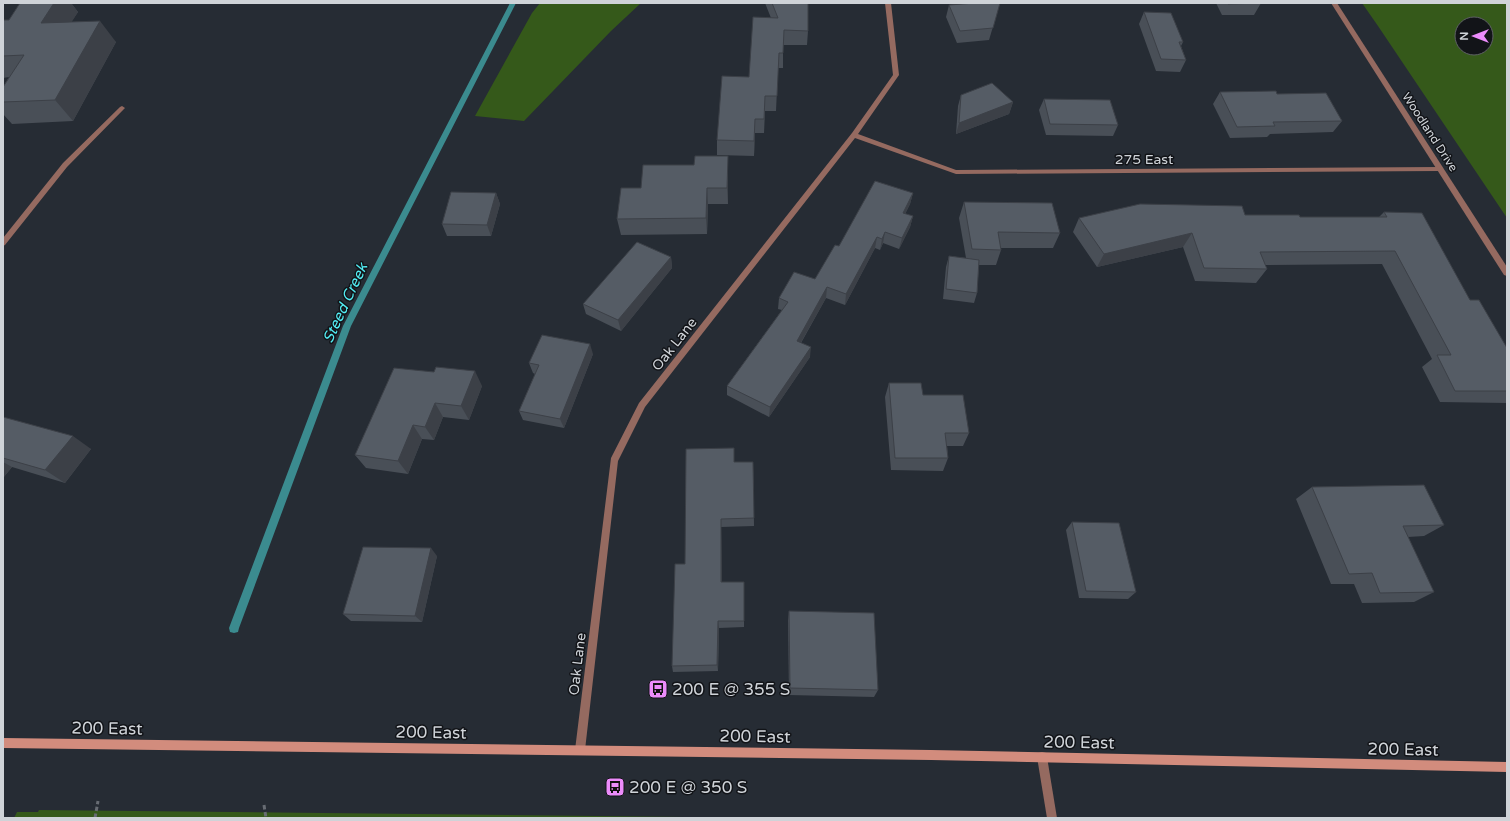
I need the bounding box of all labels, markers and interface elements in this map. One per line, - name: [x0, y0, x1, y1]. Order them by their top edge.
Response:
- north arrow: [1454, 16, 1494, 56]
- text: N: [1458, 32, 1471, 40]
- street label: Woodland Drive: [1399, 90, 1461, 174]
- street label: 275 East: [1115, 151, 1174, 168]
- water label: Steed Creek: [319, 259, 372, 346]
- street label: Oak Lane: [648, 314, 700, 374]
- street label: Oak Lane: [565, 632, 590, 696]
- bus stop icon: 200 E @ 355 S: [647, 678, 669, 700]
- place label: 200 E @ 355 S: [672, 679, 790, 700]
- street label: 200 East: [71, 717, 143, 740]
- street label: 200 East: [395, 721, 467, 744]
- street label: 200 East: [719, 725, 791, 748]
- street label: 200 East: [1043, 731, 1115, 754]
- street label: 200 East: [1367, 738, 1439, 761]
- bus stop icon: 200 E @ 350 S: [604, 776, 626, 798]
- place label: 200 E @ 350 S: [629, 777, 747, 798]

